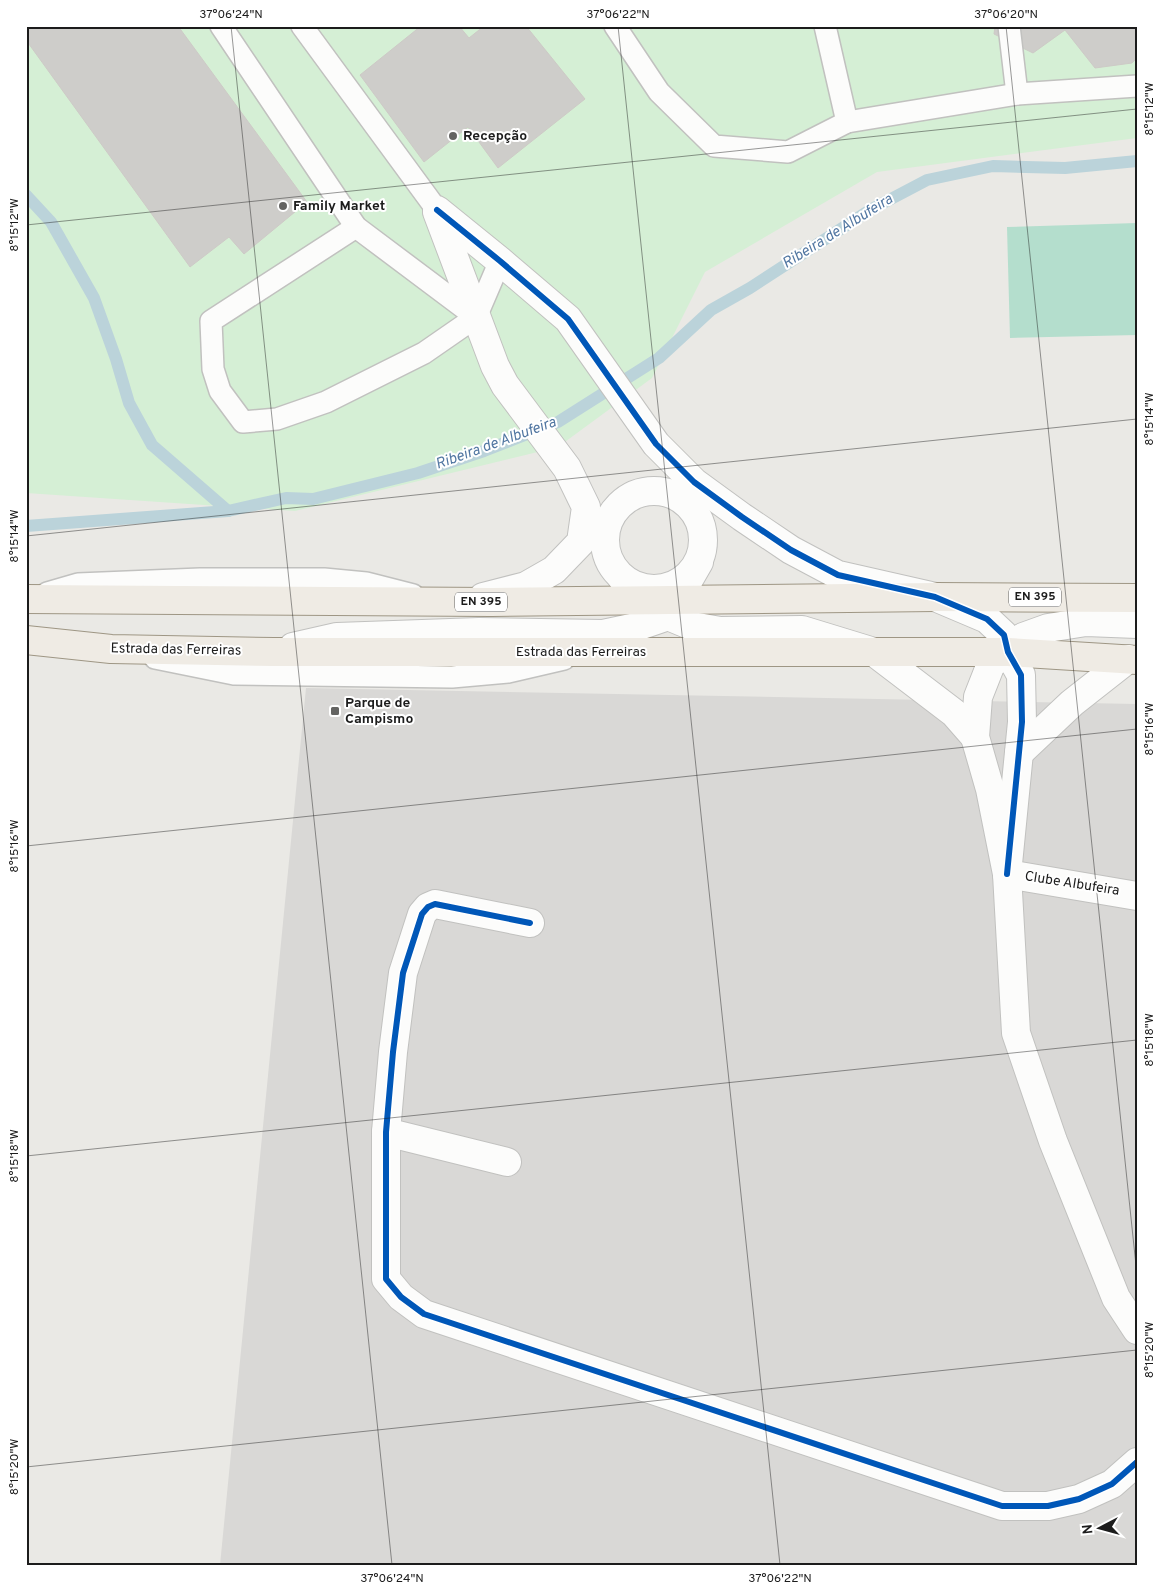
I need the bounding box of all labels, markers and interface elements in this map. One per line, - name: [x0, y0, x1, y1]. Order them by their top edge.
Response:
- text: 37°06'24"N: [199, 7, 263, 23]
- text: 37°06'22"N: [586, 7, 650, 23]
- text: 37°06'20"N: [974, 7, 1038, 23]
- text: 8°15'12"W: [1142, 82, 1158, 136]
- place label: Recepção: [463, 128, 527, 145]
- marker: Recepção: [447, 130, 459, 142]
- water label: Ribeira de Albufeira: [779, 190, 897, 274]
- text: 8°15'12"W: [7, 198, 23, 252]
- place label: Family Market: [293, 198, 385, 215]
- marker: Family Market: [277, 200, 289, 212]
- text: 8°15'14"W: [1142, 392, 1158, 446]
- water label: Ribeira de Albufeira: [433, 413, 559, 475]
- text: 8°15'14"W: [7, 509, 23, 563]
- road number: EN 395: [1009, 588, 1061, 606]
- road number: EN 395: [455, 592, 507, 612]
- street label: Estrada das Ferreiras: [111, 640, 241, 660]
- street label: Estrada das Ferreiras: [516, 644, 646, 661]
- place label: Parque de Campismo: [345, 695, 413, 728]
- text: 8°15'16"W: [1142, 702, 1158, 756]
- marker: Parque de Campismo: [329, 705, 341, 717]
- text: 8°15'16"W: [7, 819, 23, 873]
- street label: Clube Albufeira: [1023, 868, 1121, 900]
- text: 8°15'18"W: [1142, 1013, 1158, 1067]
- text: 8°15'18"W: [7, 1129, 23, 1183]
- text: 8°15'20"W: [1142, 1322, 1158, 1378]
- text: 8°15'20"W: [7, 1439, 23, 1495]
- north arrow: [1076, 1504, 1126, 1554]
- text: N: [1080, 1523, 1098, 1535]
- text: 37°06'24"N: [360, 1571, 424, 1587]
- text: 37°06'22"N: [748, 1571, 812, 1587]

